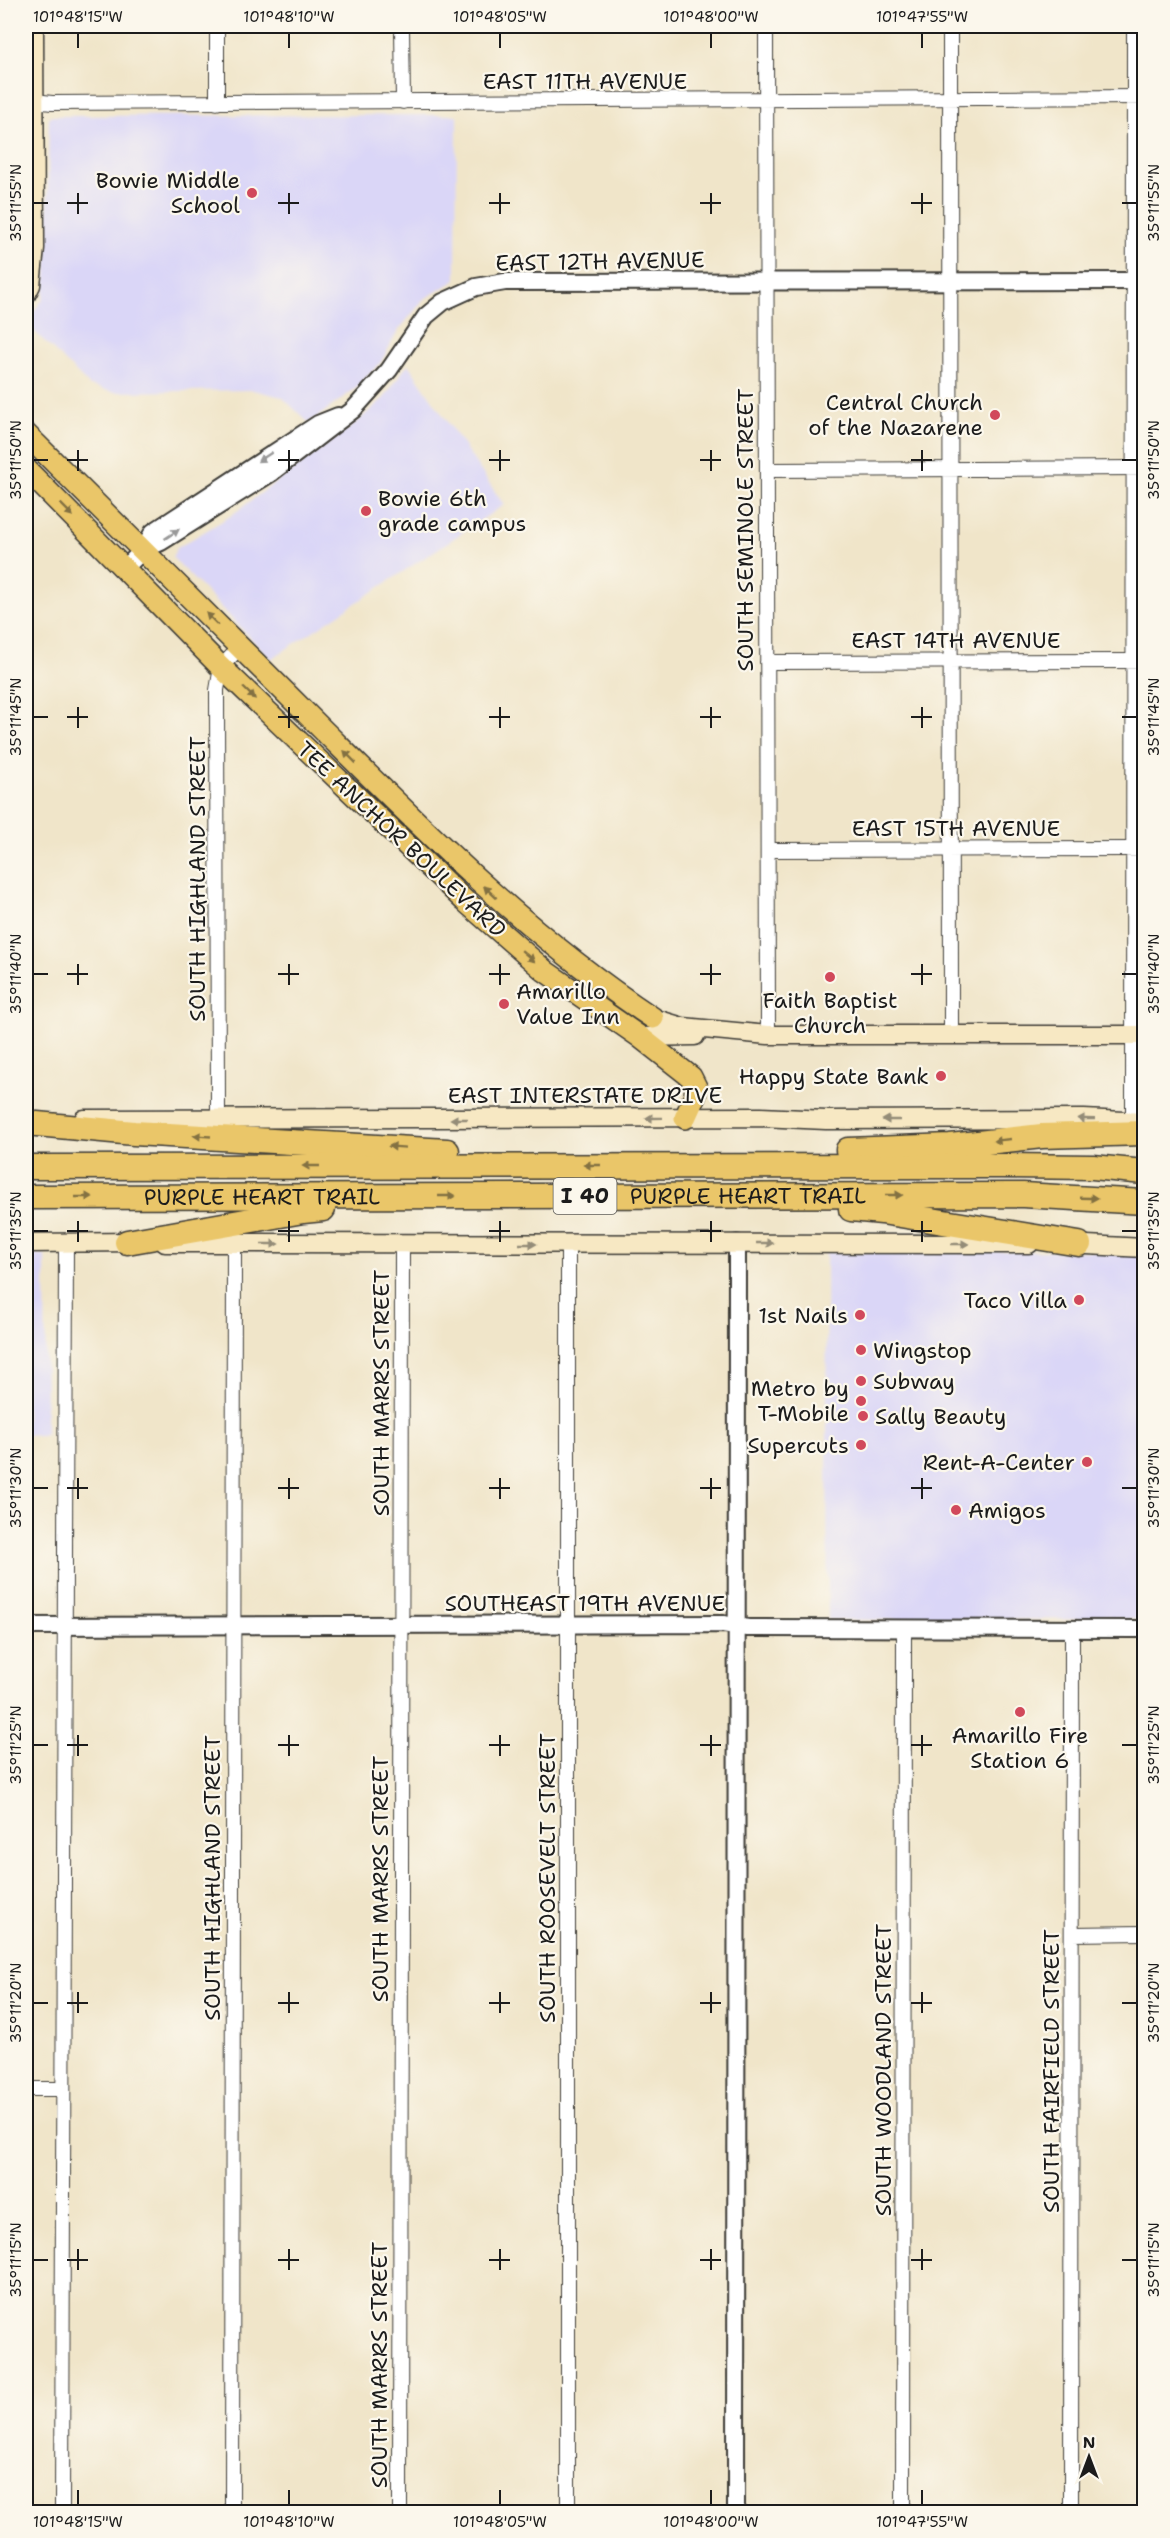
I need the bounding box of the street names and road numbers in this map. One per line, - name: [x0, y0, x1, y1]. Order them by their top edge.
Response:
- street label: EAST 11TH AVENUE: [483, 67, 687, 96]
- street label: EAST 12TH AVENUE: [495, 245, 705, 278]
- street label: SOUTH SEMINOLE STREET: [731, 388, 760, 671]
- street label: EAST 14TH AVENUE: [851, 626, 1061, 655]
- street label: TEE ANCHOR BOULEVARD: [291, 735, 512, 944]
- street label: SOUTH HIGHLAND STREET: [183, 736, 212, 1022]
- street label: EAST 15TH AVENUE: [852, 814, 1060, 843]
- street label: EAST INTERSTATE DRIVE: [448, 1081, 722, 1110]
- road number: I 40: [554, 1178, 616, 1214]
- street label: PURPLE HEART TRAIL: [630, 1181, 866, 1211]
- street label: PURPLE HEART TRAIL: [144, 1182, 380, 1212]
- street label: SOUTH MARRS STREET: [367, 1269, 396, 1516]
- street label: SOUTHEAST 19TH AVENUE: [445, 1589, 725, 1618]
- street label: SOUTH ROOSEVELT STREET: [533, 1733, 562, 2023]
- street label: SOUTH HIGHLAND STREET: [198, 1735, 227, 2021]
- street label: SOUTH MARRS STREET: [366, 1755, 395, 2002]
- street label: SOUTH WOODLAND STREET: [869, 1923, 898, 2216]
- street label: SOUTH FAIRFIELD STREET: [1037, 1929, 1066, 2213]
- street label: SOUTH MARRS STREET: [365, 2241, 394, 2488]

